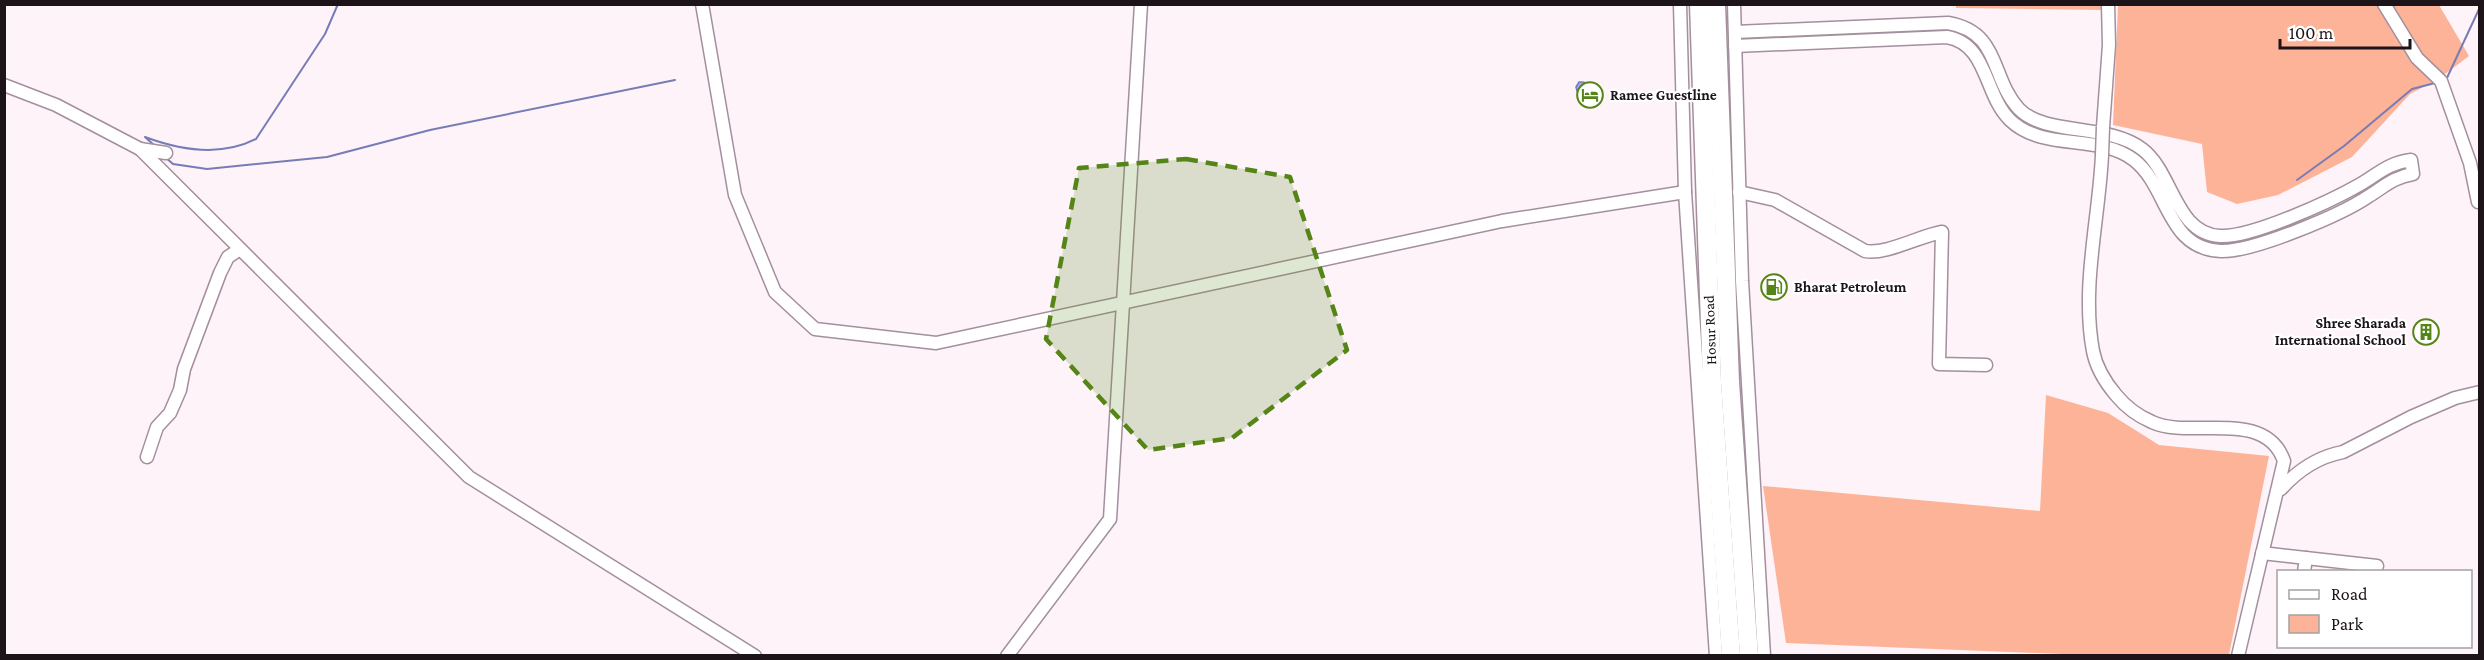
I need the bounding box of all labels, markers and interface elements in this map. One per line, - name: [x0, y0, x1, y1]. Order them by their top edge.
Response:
- scale bar: [2280, 12, 2410, 50]
- text: 100 m: [2289, 23, 2334, 43]
- hotel icon: Ramee Guestline: [1575, 80, 1605, 110]
- place label: Ramee Guestline: [1610, 87, 1717, 103]
- fuel station icon: Bharat Petroleum: [1759, 272, 1789, 302]
- place label: Bharat Petroleum: [1794, 279, 1907, 295]
- street label: Hosur Road: [1701, 295, 1719, 365]
- place label: Shree Sharada International School: [2275, 315, 2407, 348]
- building icon: Shree Sharada International School: [2411, 317, 2441, 347]
- legend: [2277, 570, 2472, 648]
- text: Road: [2331, 584, 2368, 604]
- text: Park: [2331, 614, 2363, 634]

